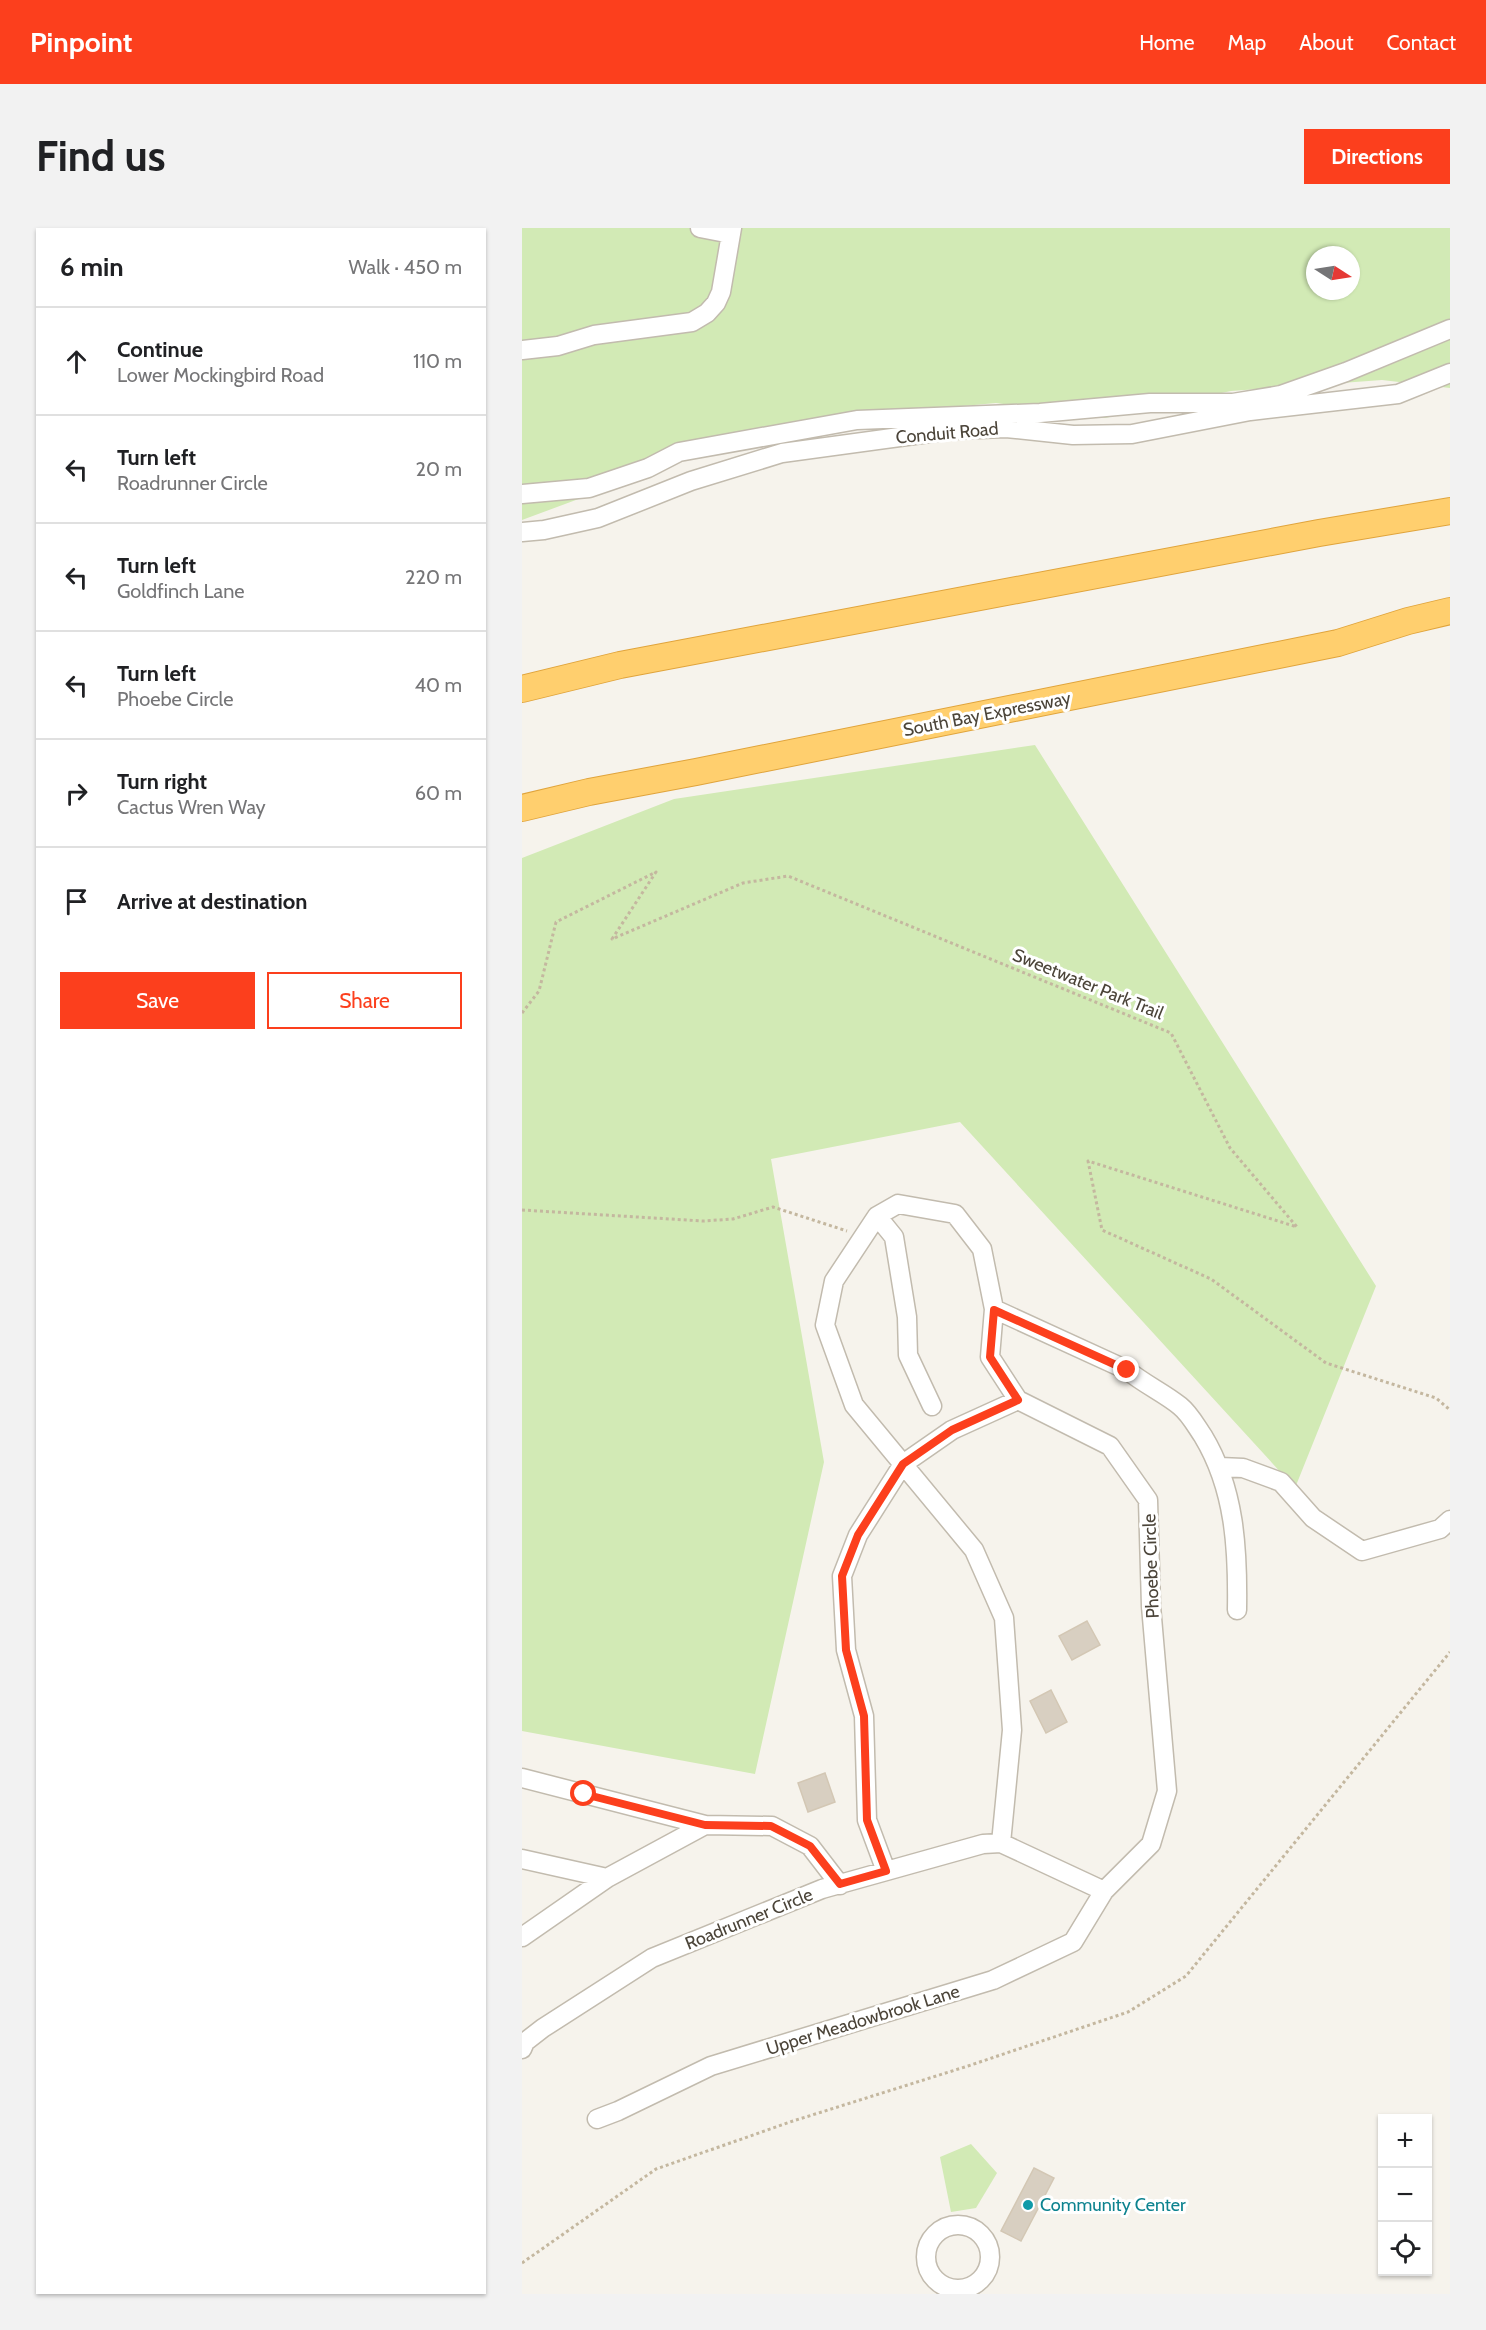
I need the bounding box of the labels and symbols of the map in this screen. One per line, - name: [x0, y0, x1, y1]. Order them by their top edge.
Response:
- north arrow: [1306, 246, 1360, 300]
- street label: Conduit Road: [895, 418, 999, 448]
- street label: South Bay Expressway: [901, 687, 1073, 741]
- street label: Sweetwater Park Trail: [1009, 944, 1167, 1025]
- route end: [1113, 1356, 1139, 1382]
- street label: Phoebe Circle: [1138, 1513, 1164, 1619]
- route start: [570, 1780, 596, 1806]
- street label: Roadrunner Circle: [682, 1883, 816, 1955]
- street label: Upper Meadowbrook Lane: [764, 1980, 962, 2060]
- place label: Community Center: [1040, 2194, 1186, 2216]
- marker: Community Center: [1021, 2198, 1035, 2212]

